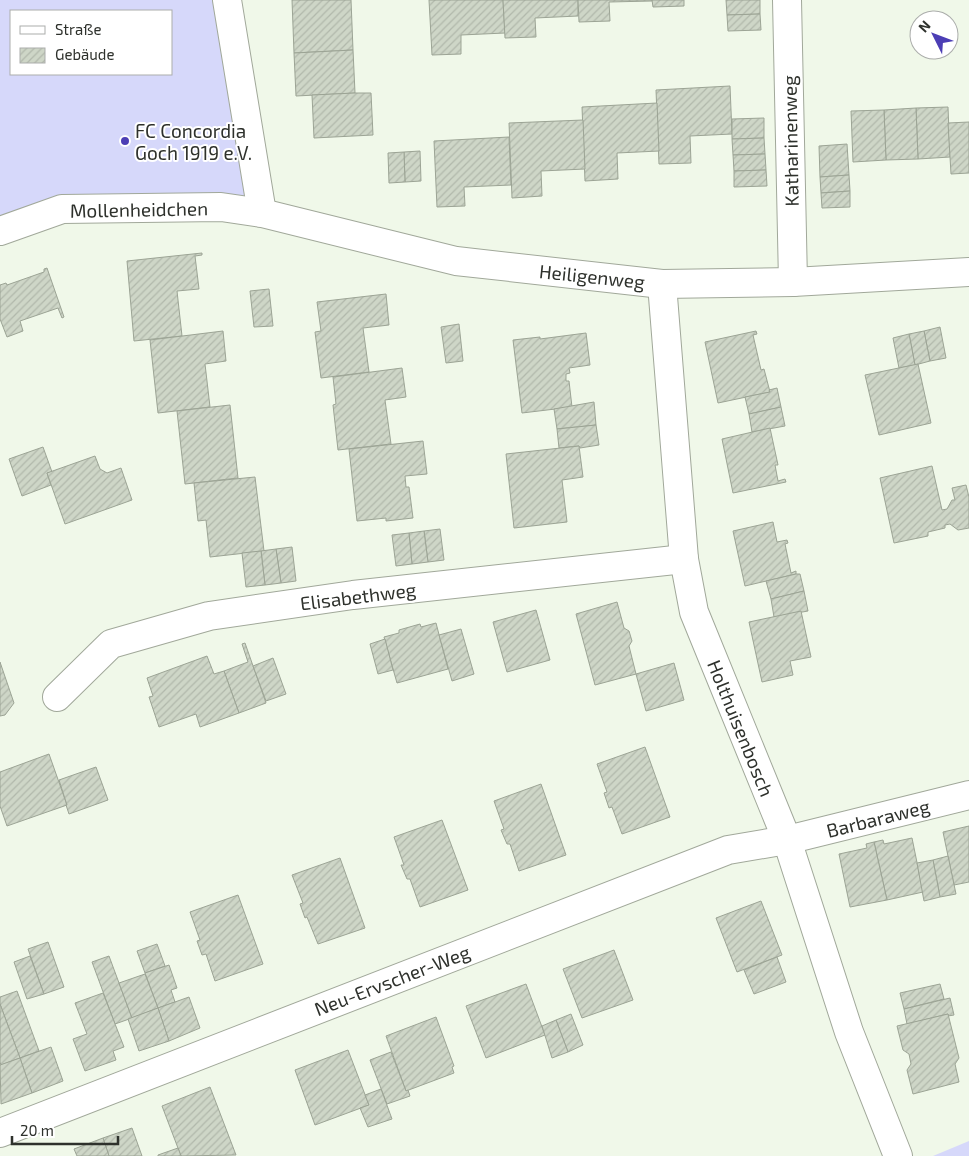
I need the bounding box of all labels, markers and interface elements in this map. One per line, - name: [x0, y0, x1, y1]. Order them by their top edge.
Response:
- legend: [10, 10, 172, 75]
- north arrow: [909, 10, 959, 60]
- text: N: [914, 17, 934, 35]
- text: Straße: [55, 20, 101, 38]
- text: Gebäude: [55, 45, 114, 63]
- street label: Katharinenweg: [777, 75, 803, 207]
- place label: FC Concordia Goch 1919 e.V.: [135, 119, 252, 164]
- marker: FC Concordia Goch 1919 e.V.: [119, 135, 131, 147]
- street label: Mollenheidchen: [70, 196, 208, 222]
- street label: Heiligenweg: [538, 259, 646, 293]
- street label: Elisabethweg: [299, 577, 418, 615]
- street label: Holthuisenbosch: [703, 656, 779, 800]
- street label: Barbaraweg: [824, 794, 932, 842]
- street label: Neu-Ervscher-Weg: [311, 940, 474, 1020]
- scale bar: [12, 1114, 119, 1146]
- text: 20 m: [20, 1121, 54, 1139]

